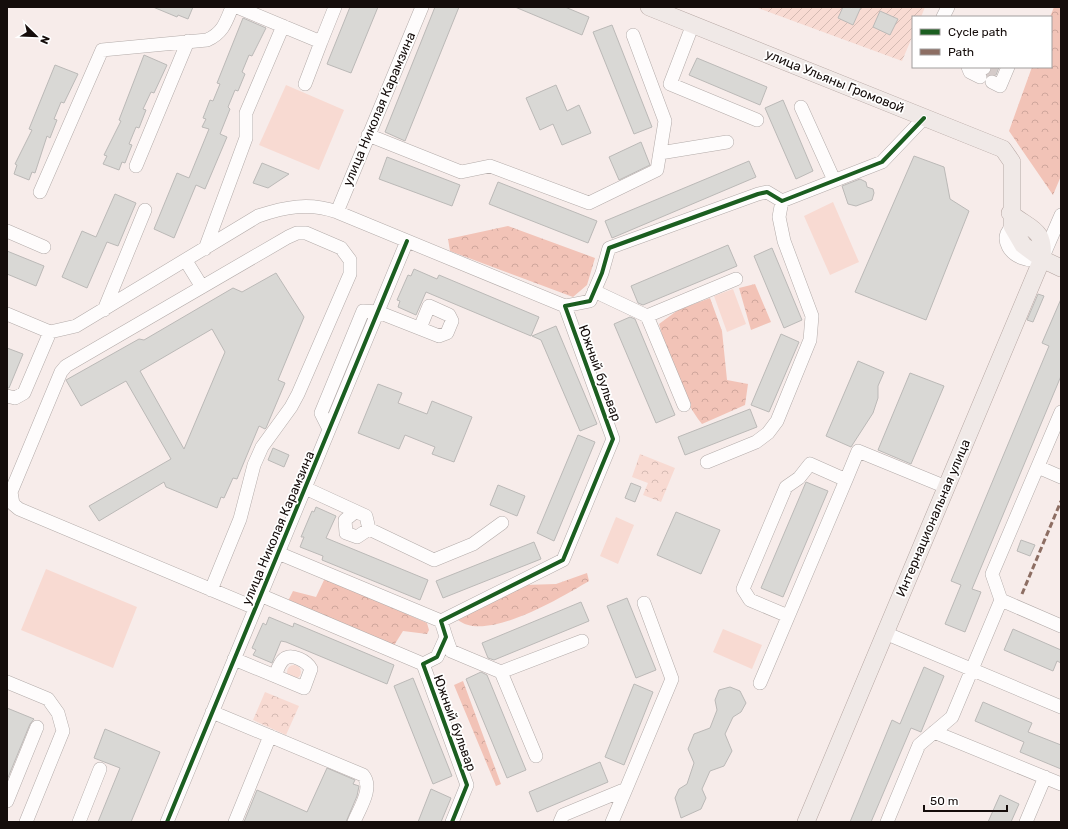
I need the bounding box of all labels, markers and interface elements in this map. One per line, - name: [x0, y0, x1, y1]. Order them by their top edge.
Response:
- north arrow: [16, 16, 56, 56]
- legend: [912, 16, 1052, 68]
- text: Cycle path: [948, 25, 1007, 39]
- street label: улица Николая Карамзина: [340, 30, 418, 188]
- text: N: [37, 34, 52, 46]
- text: Path: [948, 45, 974, 59]
- street label: улица Ульяны Громовой: [763, 46, 907, 116]
- street label: Южный бульвар: [576, 323, 624, 423]
- street label: Интернациональная улица: [893, 437, 973, 599]
- street label: улица Николая Карамзина: [239, 449, 317, 607]
- street label: Южный бульвар: [431, 673, 479, 773]
- scale bar: [924, 787, 1007, 813]
- text: 50 m: [930, 794, 958, 808]

